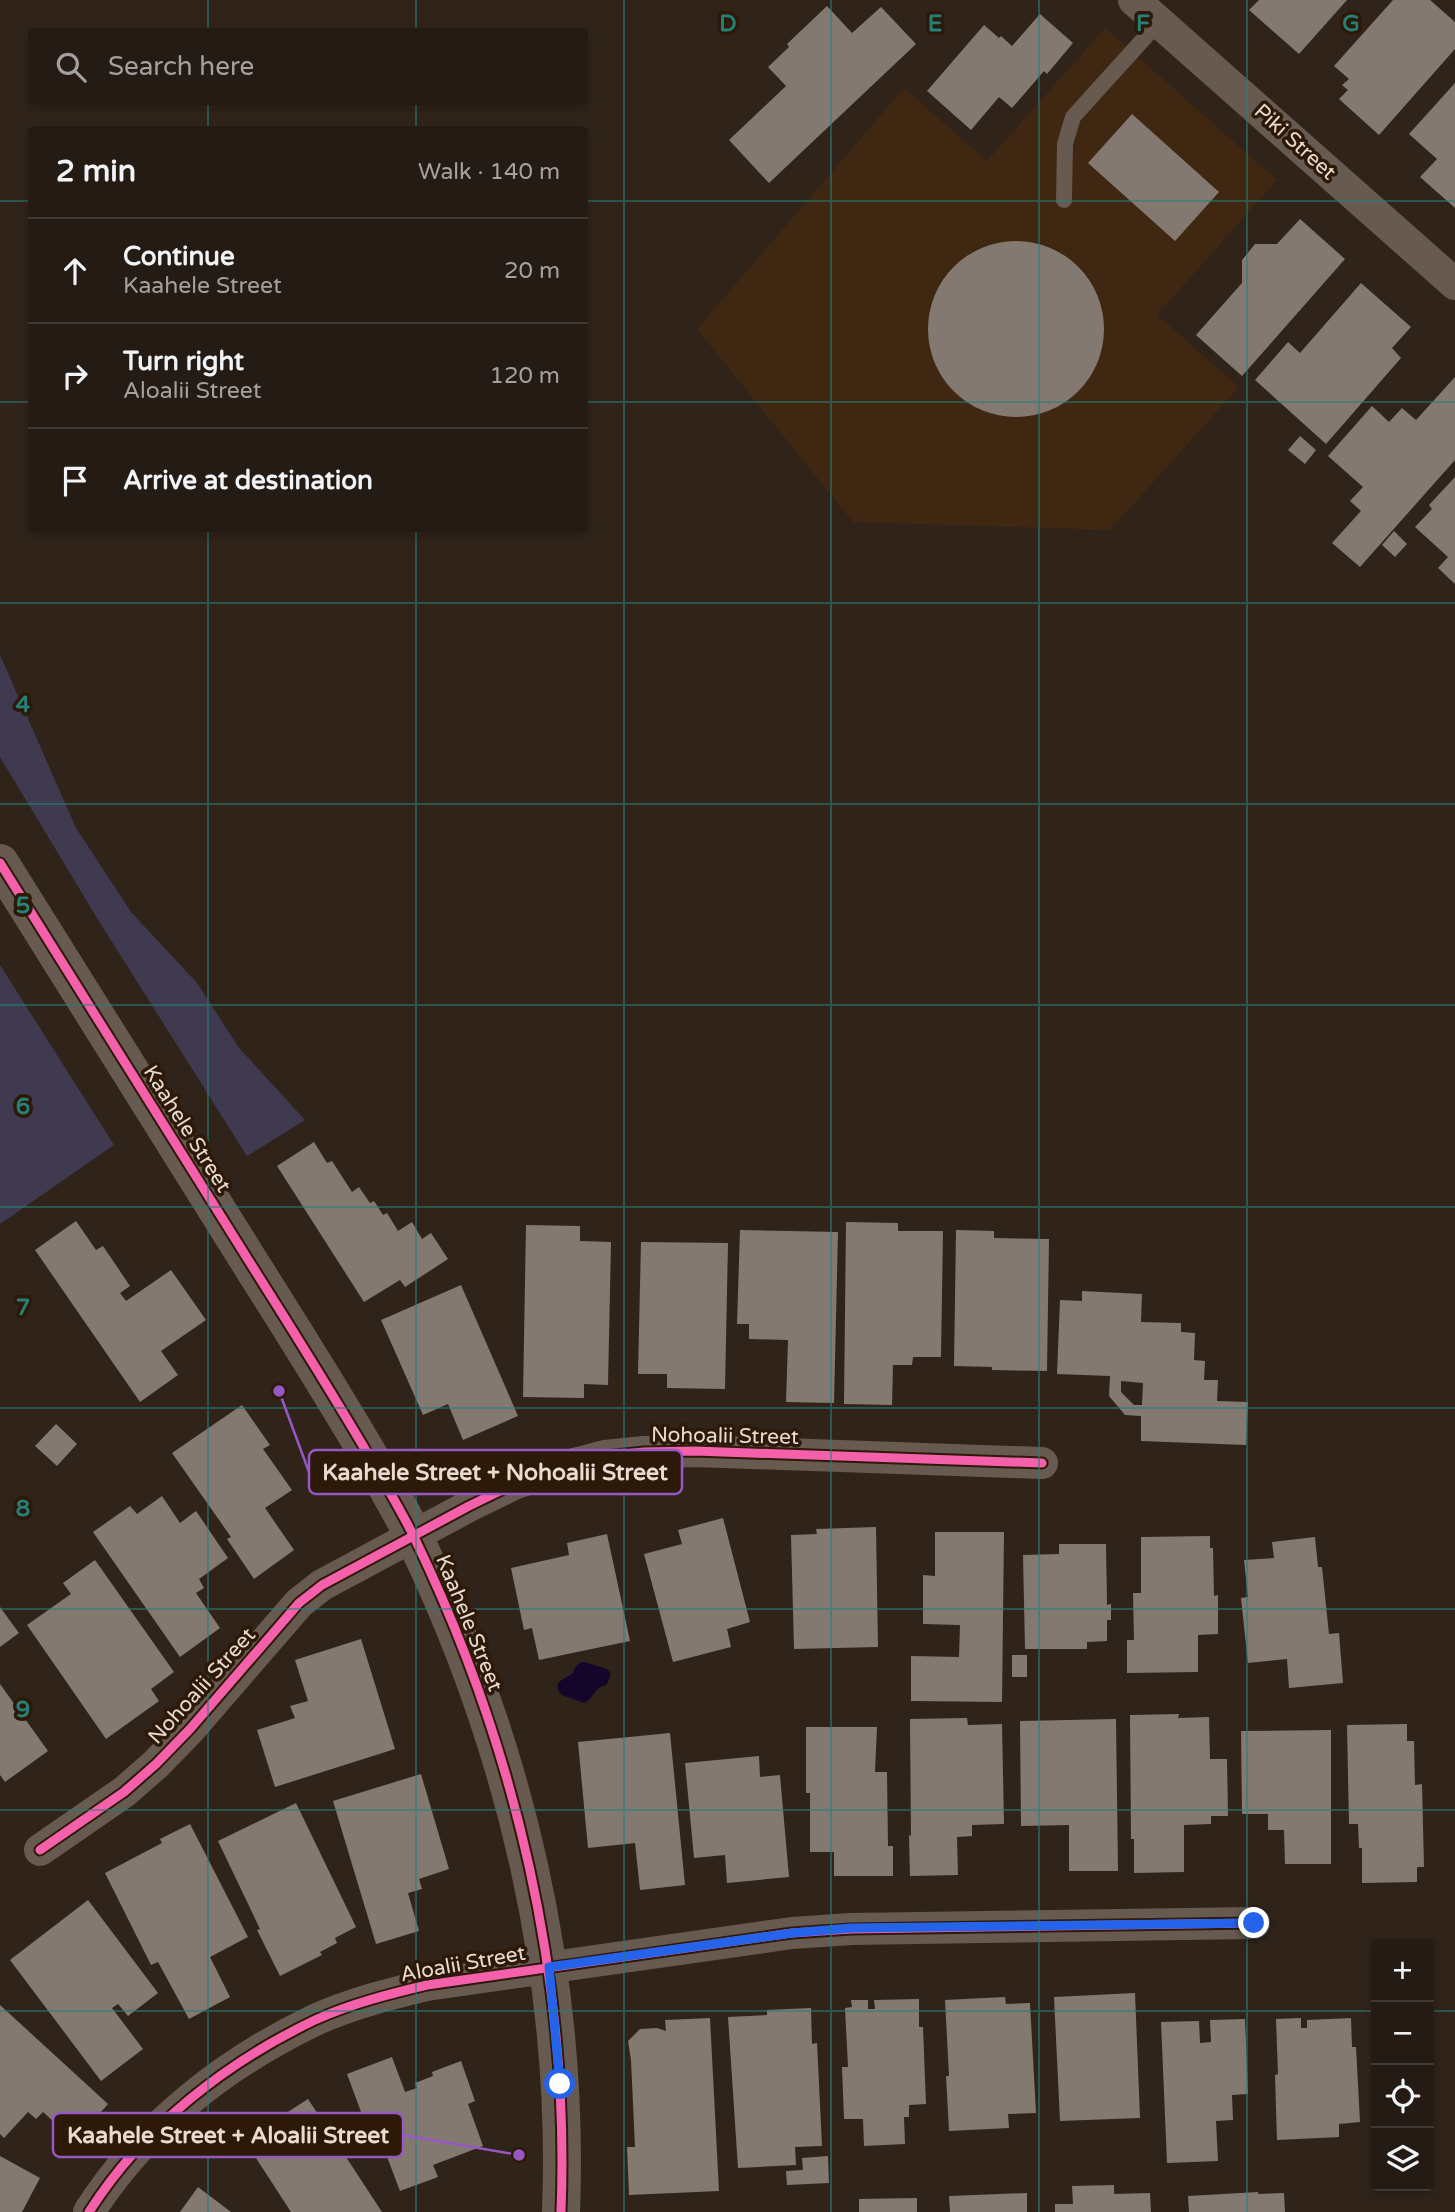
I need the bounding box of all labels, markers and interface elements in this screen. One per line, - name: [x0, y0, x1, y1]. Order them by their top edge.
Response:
- text: D: [719, 10, 737, 38]
- text: E: [928, 10, 942, 38]
- text: F: [1136, 10, 1150, 38]
- text: G: [1342, 10, 1360, 38]
- search box: [28, 28, 588, 105]
- icon: search: [52, 48, 90, 86]
- text: Search here: [108, 51, 254, 82]
- street label: Piki Street: [1249, 99, 1341, 185]
- text: 2 min: [56, 153, 136, 190]
- text: Walk · 140 m: [418, 158, 560, 186]
- text: Continue: [123, 241, 235, 272]
- icon: ahead: [56, 252, 94, 290]
- text: 20 m: [504, 257, 560, 285]
- text: Kaahele Street: [123, 272, 282, 300]
- text: Turn right: [123, 346, 244, 377]
- icon: right: [56, 357, 94, 395]
- text: 120 m: [490, 362, 560, 390]
- text: Aloalii Street: [123, 377, 262, 405]
- icon: arrive: [56, 462, 94, 500]
- text: Arrive at destination: [123, 465, 373, 496]
- text: 4: [16, 691, 31, 719]
- text: 5: [16, 892, 30, 920]
- street label: Kaahele Street: [138, 1061, 236, 1197]
- text: 6: [16, 1093, 30, 1121]
- text: 7: [16, 1294, 30, 1322]
- street label: Nohoalii Street: [651, 1422, 799, 1450]
- callout: Kaahele Street + Nohoalii Street: [309, 1450, 682, 1494]
- text: Kaahele Street + Nohoalii Street: [322, 1459, 668, 1487]
- text: 8: [16, 1495, 30, 1523]
- street label: Kaahele Street: [430, 1551, 508, 1695]
- street label: Nohoalii Street: [143, 1623, 261, 1749]
- text: 9: [16, 1696, 30, 1724]
- route end: [1238, 1907, 1269, 1938]
- map controls: [1371, 1939, 1434, 2191]
- button: +: [1371, 1939, 1434, 2002]
- street label: Aloalii Street: [399, 1941, 527, 1987]
- button: −: [1371, 2002, 1434, 2065]
- button: locate: [1371, 2065, 1434, 2128]
- route start: [544, 2068, 575, 2099]
- callout: Kaahele Street + Aloalii Street: [53, 2113, 403, 2157]
- text: Kaahele Street + Aloalii Street: [67, 2122, 389, 2150]
- button: layers: [1371, 2128, 1434, 2191]

